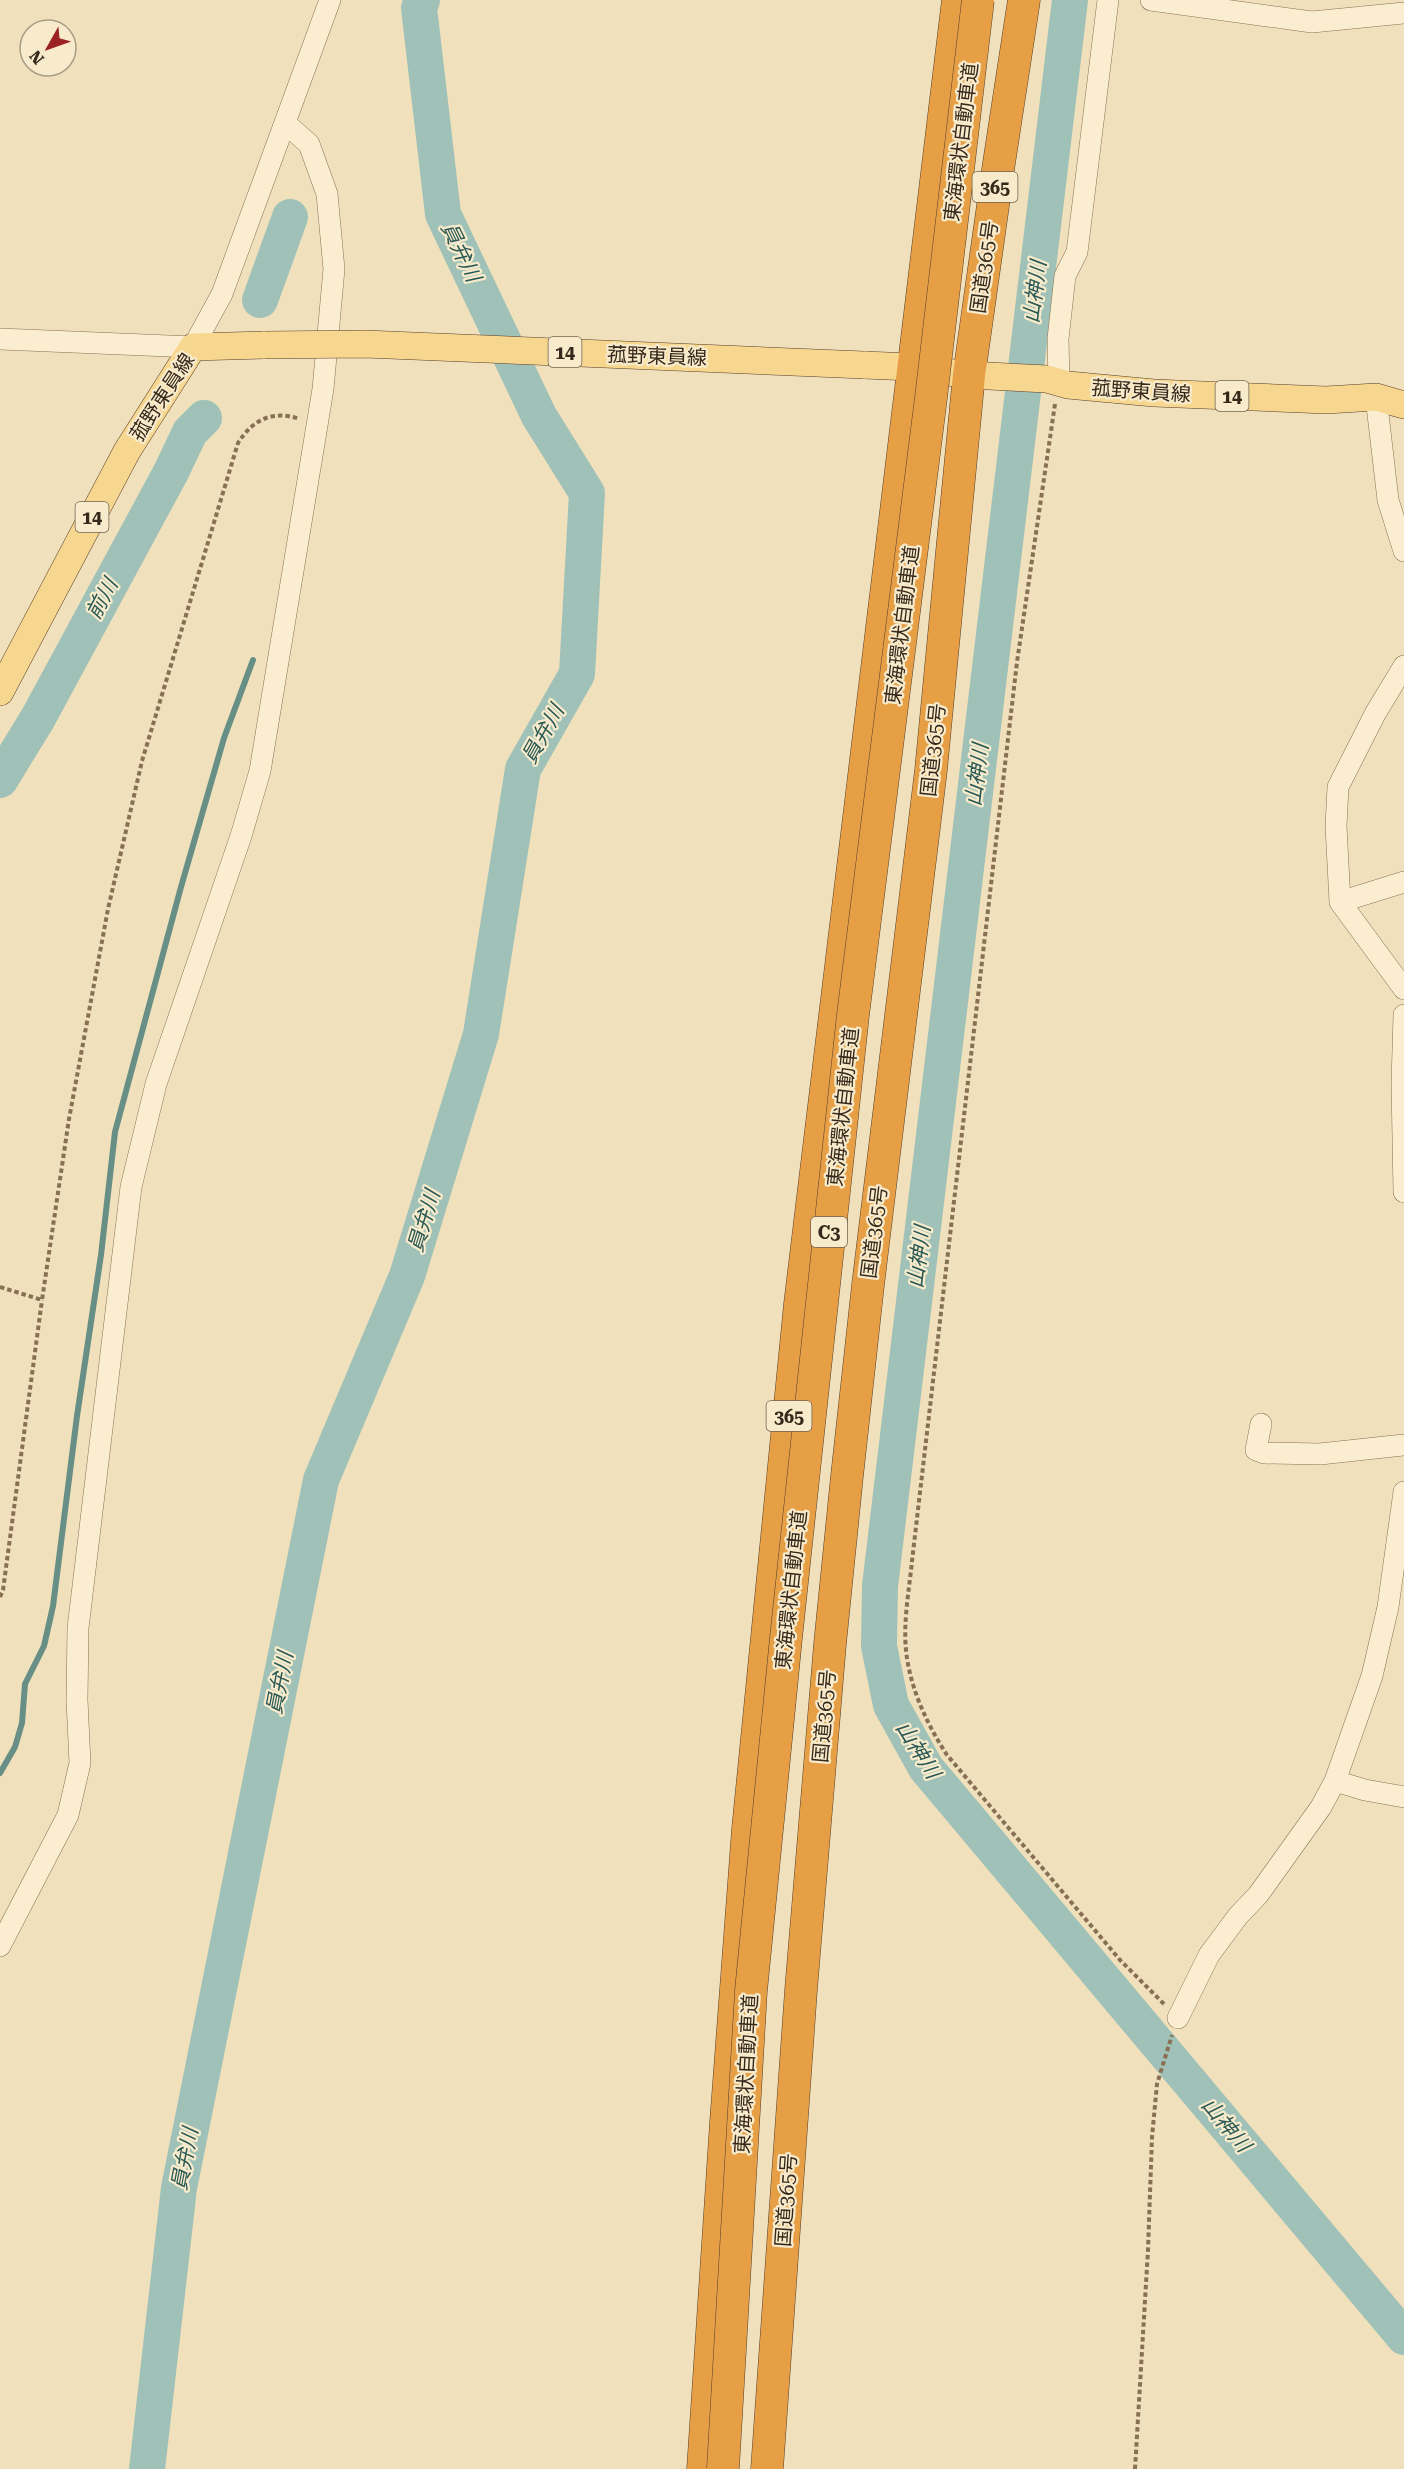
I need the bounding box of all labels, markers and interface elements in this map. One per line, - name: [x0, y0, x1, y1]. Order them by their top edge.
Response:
- north arrow: [18, 18, 78, 78]
- text: N: [26, 46, 48, 68]
- street label: 東海環状自動車道: [939, 61, 983, 223]
- road number: 365: [972, 172, 1018, 202]
- water label: 員弁川: [436, 218, 486, 287]
- street label: 国道365号: [966, 219, 1002, 315]
- water label: 山神川: [1019, 257, 1051, 325]
- road number: 14: [548, 337, 582, 367]
- street label: 菰野東員線: [607, 342, 707, 370]
- street label: 菰野東員線: [125, 349, 199, 445]
- street label: 菰野東員線: [1090, 376, 1192, 406]
- road number: 14: [1216, 381, 1248, 411]
- road number: 14: [76, 502, 109, 532]
- street label: 東海環状自動車道: [880, 544, 924, 706]
- water label: 前川: [82, 573, 123, 623]
- water label: 員弁川: [517, 699, 570, 767]
- street label: 国道365号: [916, 702, 950, 798]
- water label: 山神川: [961, 740, 993, 808]
- street label: 東海環状自動車道: [823, 1026, 863, 1188]
- street label: 国道365号: [856, 1184, 892, 1280]
- water label: 員弁川: [403, 1185, 445, 1255]
- road number: C3: [811, 1217, 847, 1247]
- water label: 山神川: [903, 1222, 935, 1290]
- road number: 365: [766, 1401, 812, 1431]
- street label: 東海環状自動車道: [771, 1509, 811, 1671]
- water label: 員弁川: [262, 1648, 298, 1716]
- street label: 国道365号: [808, 1668, 840, 1764]
- water label: 山神川: [891, 1717, 946, 1785]
- street label: 東海環状自動車道: [730, 1993, 762, 2155]
- water label: 山神川: [1197, 2093, 1257, 2158]
- water label: 員弁川: [167, 2124, 203, 2192]
- street label: 国道365号: [771, 2152, 801, 2248]

